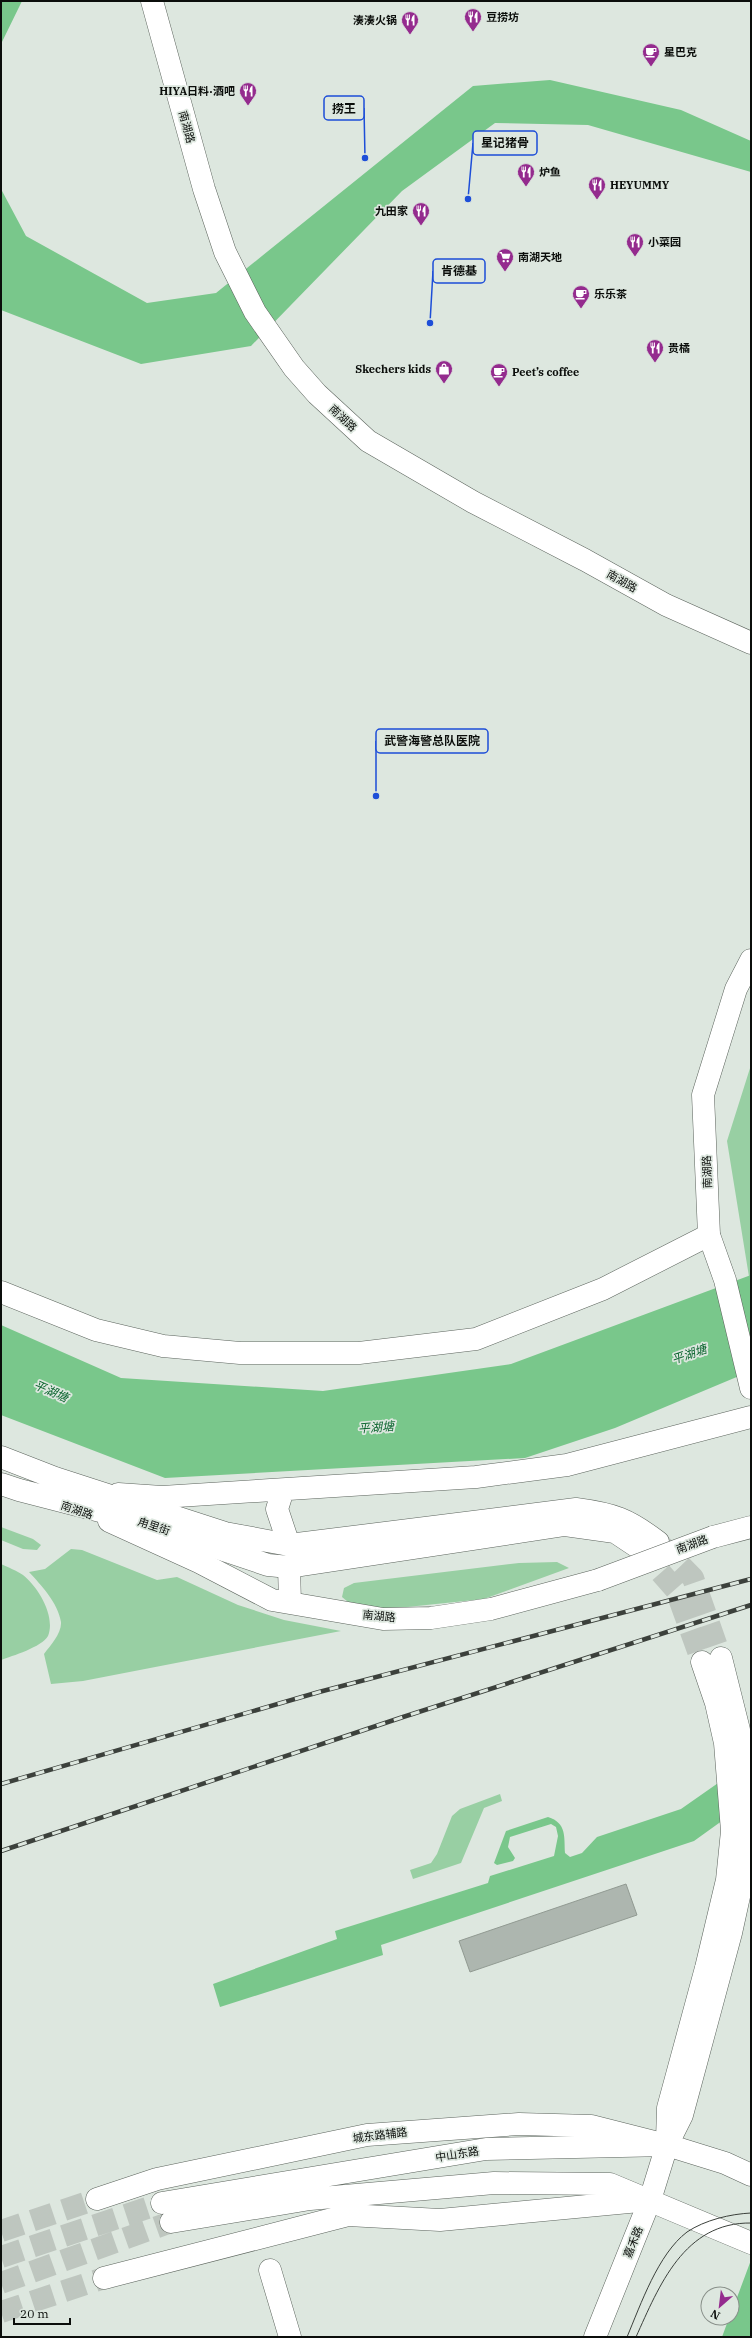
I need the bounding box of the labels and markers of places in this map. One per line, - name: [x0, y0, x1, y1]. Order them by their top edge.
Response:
- restaurant icon: 豆捞坊: [463, 7, 483, 32]
- restaurant icon: 湊湊火锅: [400, 10, 420, 35]
- place label: 豆捞坊: [486, 10, 519, 24]
- place label: 湊湊火锅: [353, 13, 397, 27]
- cafe icon: 星巴克: [641, 42, 661, 67]
- place label: 星巴克: [664, 45, 697, 59]
- restaurant icon: HIYA日料·酒吧: [238, 81, 258, 106]
- place label: HIYA日料·酒吧: [159, 84, 235, 98]
- callout: 捞王: [324, 96, 364, 120]
- callout: 星记猪骨: [473, 131, 537, 155]
- restaurant icon: 炉鱼: [516, 162, 536, 187]
- place label: 炉鱼: [539, 165, 561, 179]
- restaurant icon: HEYUMMY: [587, 175, 607, 200]
- place label: HEYUMMY: [610, 178, 670, 192]
- restaurant icon: 九田家: [411, 201, 431, 226]
- place label: 九田家: [375, 204, 408, 218]
- restaurant icon: 小菜园: [625, 232, 645, 257]
- place label: 小菜园: [648, 235, 681, 249]
- supermarket icon: 南湖天地: [495, 247, 515, 272]
- place label: 南湖天地: [518, 250, 562, 264]
- callout: 肯德基: [433, 259, 485, 283]
- cafe icon: 乐乐茶: [571, 284, 591, 309]
- place label: 乐乐茶: [594, 287, 627, 301]
- restaurant icon: 贵橘: [645, 338, 665, 363]
- place label: 贵橘: [668, 341, 690, 355]
- shop icon: Skechers kids: [434, 359, 454, 384]
- place label: Skechers kids: [355, 362, 431, 376]
- cafe icon: Peet’s coffee: [489, 362, 509, 387]
- place label: Peet’s coffee: [512, 365, 579, 379]
- callout: 武警海警总队医院: [376, 729, 488, 753]

